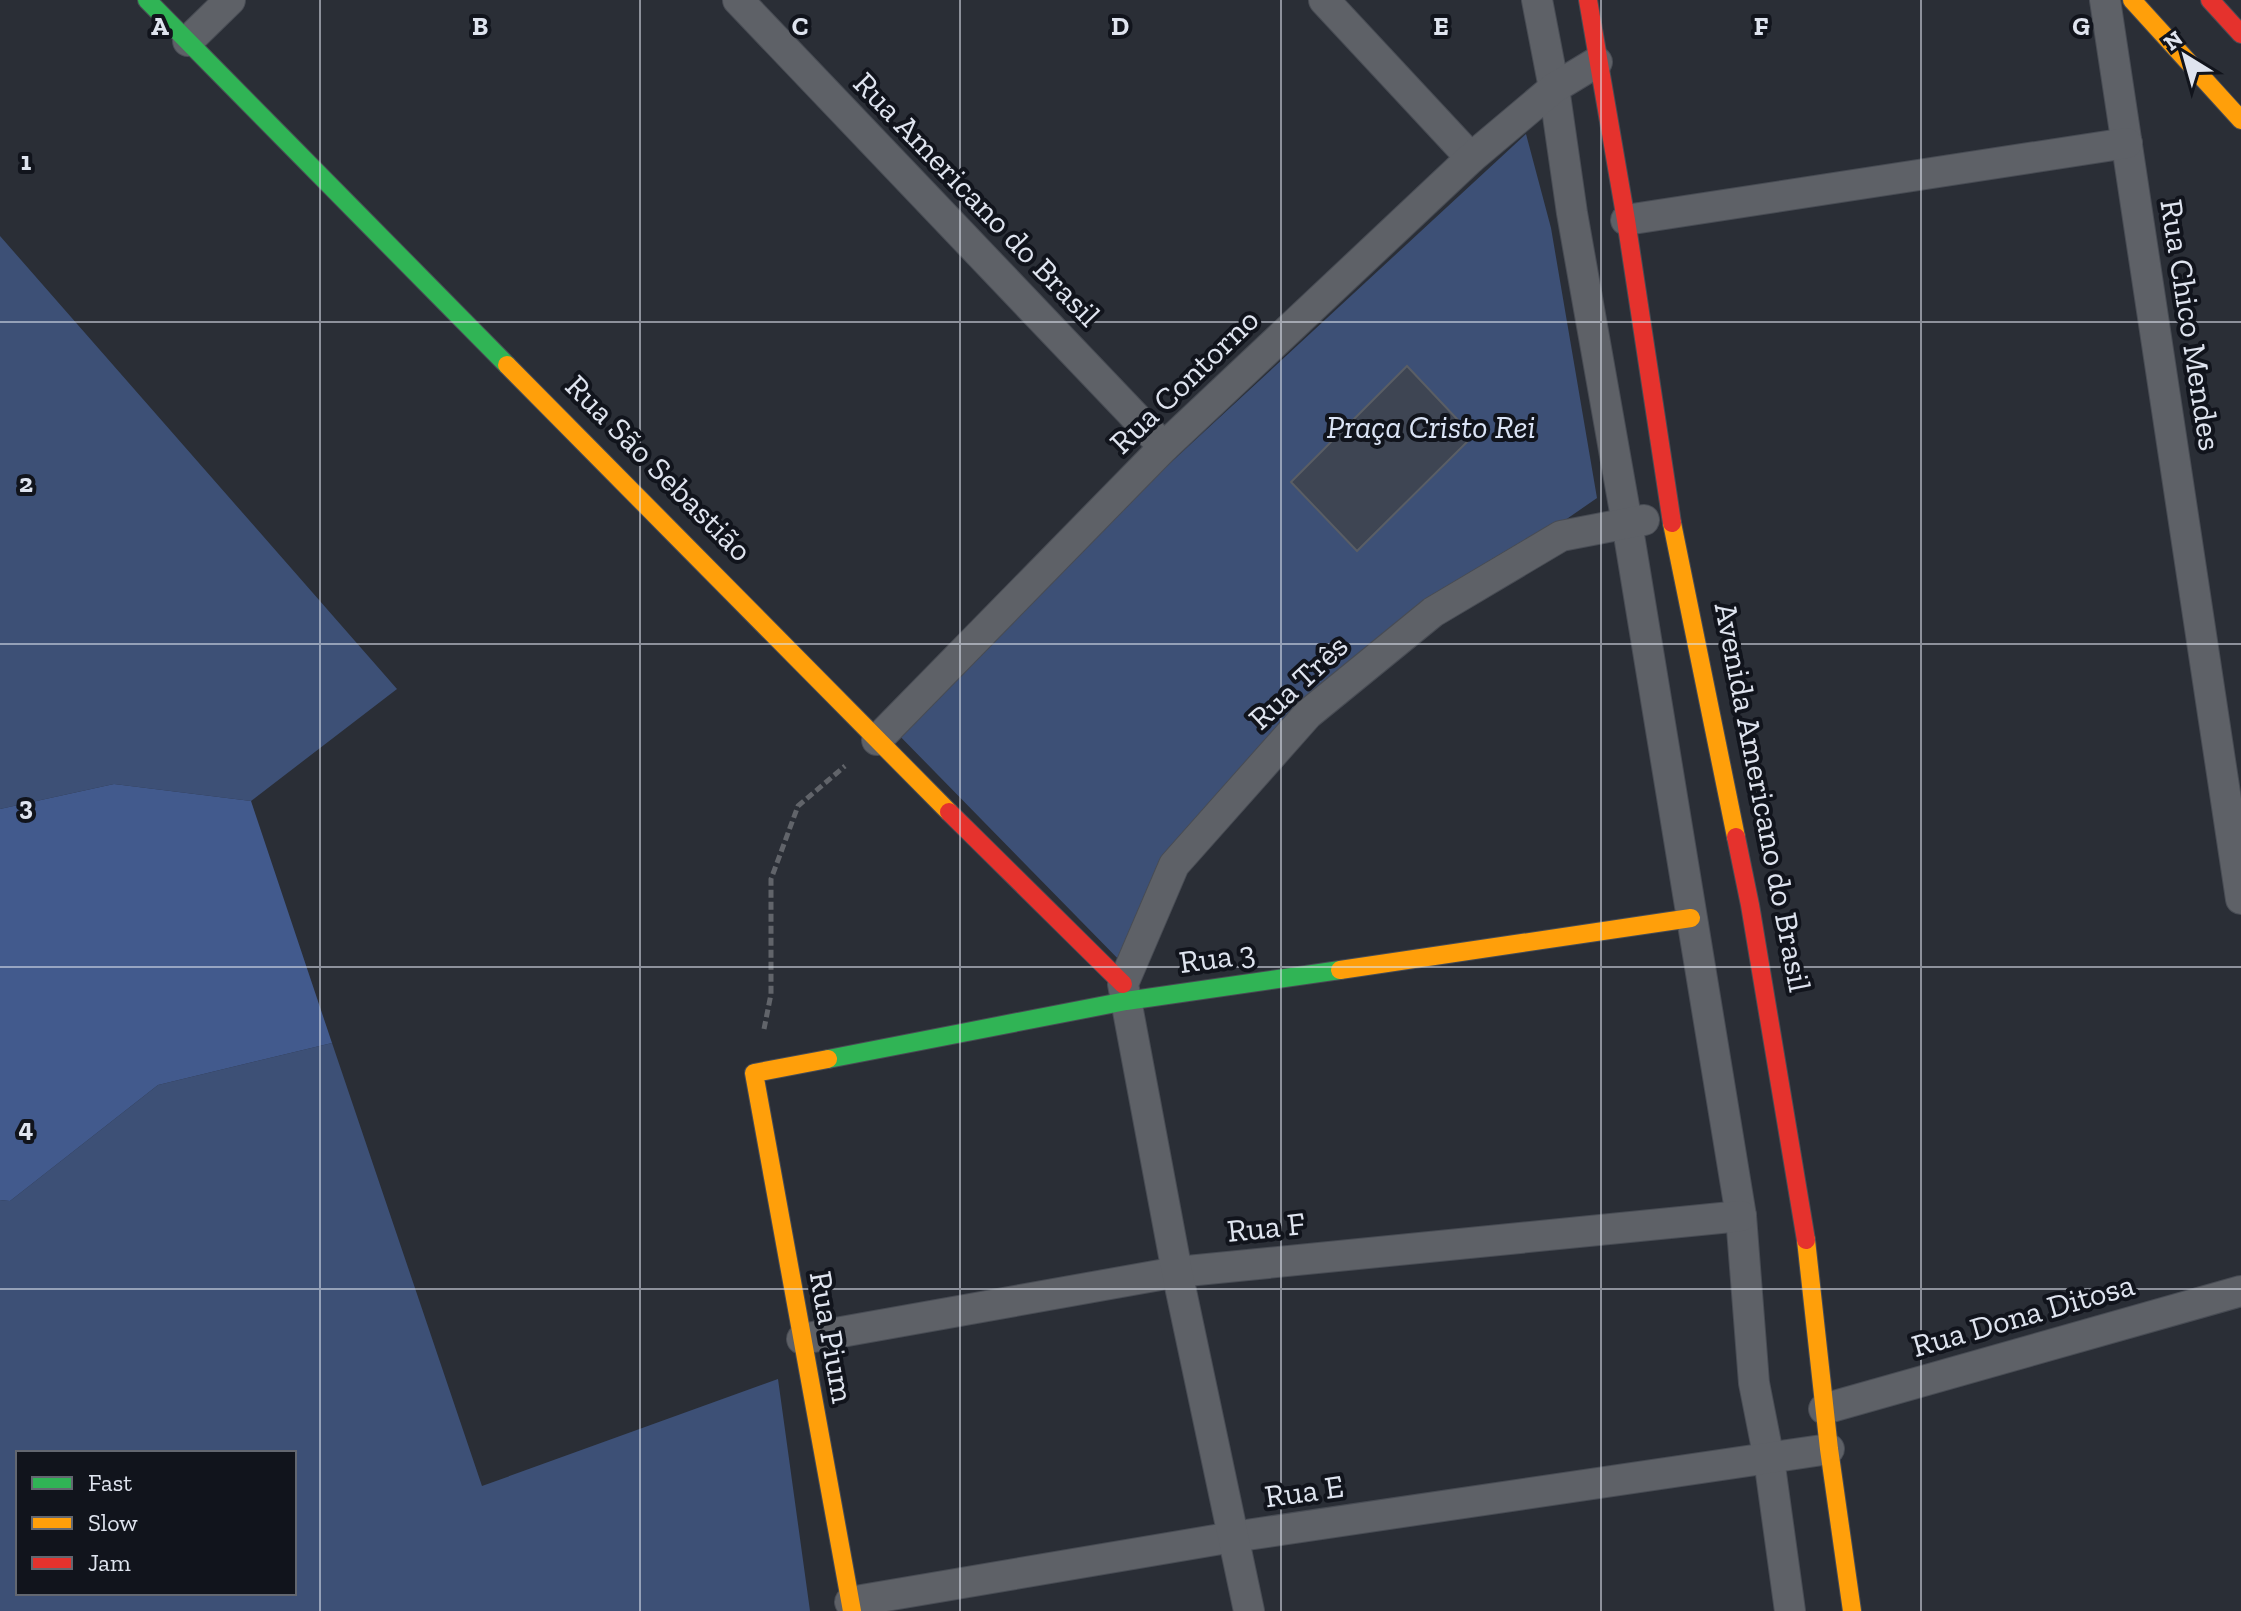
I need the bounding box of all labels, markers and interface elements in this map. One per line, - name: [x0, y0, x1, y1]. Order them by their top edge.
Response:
- text: A: [151, 10, 169, 42]
- text: B: [472, 10, 488, 42]
- text: C: [792, 10, 808, 42]
- text: D: [1111, 10, 1129, 42]
- text: E: [1433, 10, 1449, 42]
- text: F: [1754, 10, 1769, 42]
- text: G: [2072, 10, 2090, 42]
- north arrow: [2145, 16, 2225, 96]
- text: N: [2158, 24, 2188, 56]
- street label: Rua Americano do Brasil: [846, 64, 1108, 334]
- text: 1: [21, 145, 32, 177]
- street label: Rua Chico Mendes: [2152, 197, 2230, 453]
- street label: Rua Contorno: [1102, 301, 1266, 461]
- street label: Rua São Sebastião: [558, 367, 760, 569]
- park label: Praça Cristo Rei: [1326, 408, 1536, 446]
- text: 2: [19, 467, 33, 499]
- street label: Avenida Americano do Brasil: [1707, 599, 1819, 995]
- street label: Rua Três: [1241, 627, 1355, 737]
- text: 3: [19, 790, 33, 822]
- street label: Rua 3: [1177, 933, 1257, 981]
- text: 4: [19, 1112, 34, 1144]
- street label: Rua F: [1225, 1204, 1307, 1250]
- street label: Rua Dona Ditosa: [1907, 1265, 2139, 1365]
- street label: Rua Pium: [802, 1268, 862, 1406]
- legend: [16, 1451, 296, 1595]
- street label: Rua E: [1262, 1467, 1346, 1515]
- text: Fast: [88, 1468, 132, 1497]
- text: Slow: [88, 1508, 138, 1537]
- text: Jam: [88, 1548, 131, 1577]

